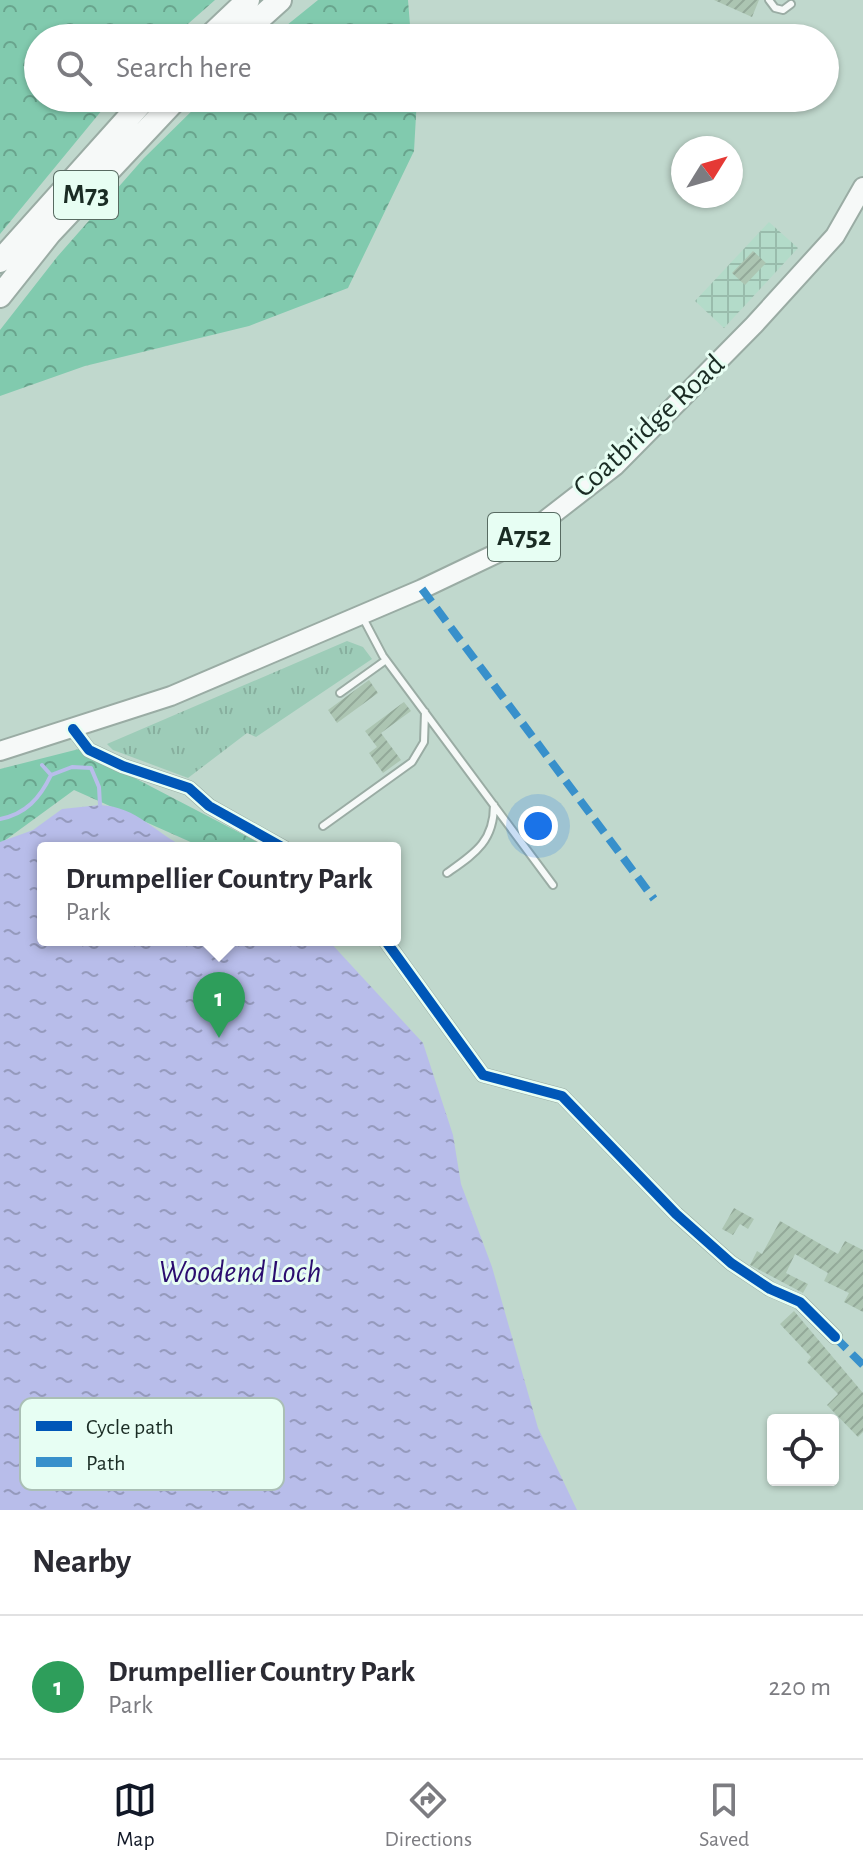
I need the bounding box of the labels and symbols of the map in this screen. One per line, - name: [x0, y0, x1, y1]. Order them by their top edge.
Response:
- north arrow: [671, 136, 743, 208]
- road number: M73: [54, 171, 118, 219]
- street label: Coatbridge Road: [568, 349, 730, 503]
- road number: A752: [488, 513, 560, 561]
- your location: [518, 806, 558, 846]
- pin: 1: [193, 972, 245, 1038]
- water label: Woodend Loch: [158, 1256, 322, 1288]
- legend: [20, 1398, 284, 1490]
- text: Cycle path: [86, 1416, 174, 1438]
- text: Path: [86, 1452, 126, 1474]

